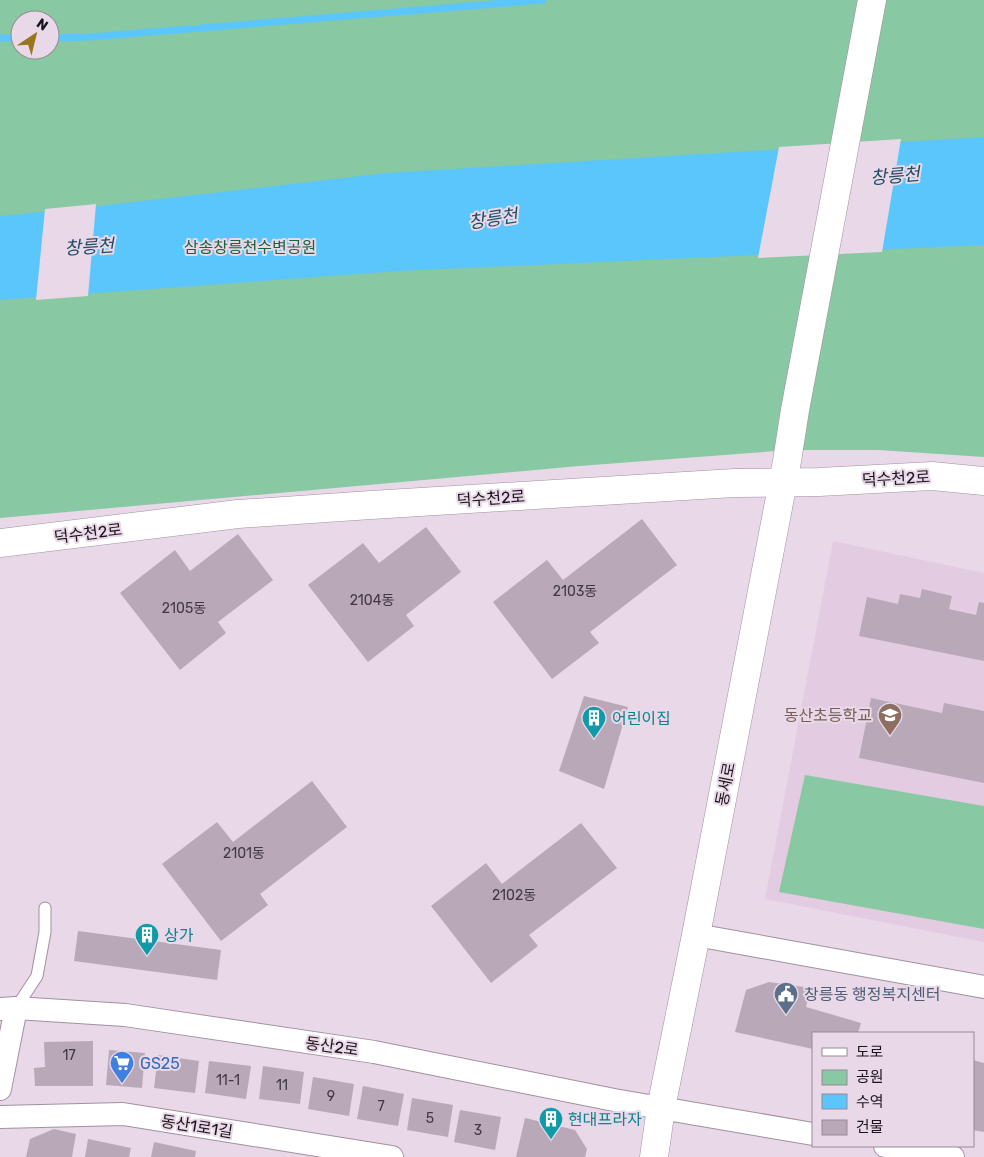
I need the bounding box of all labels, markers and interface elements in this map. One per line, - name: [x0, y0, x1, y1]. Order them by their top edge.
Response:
- north arrow: [10, 10, 60, 60]
- text: N: [33, 15, 51, 35]
- water label: 창릉천: [869, 163, 923, 189]
- water label: 창릉천: [467, 204, 522, 234]
- water label: 창릉천: [63, 234, 117, 260]
- park label: 삼송창릉천수변공원: [184, 238, 316, 257]
- street label: 덕수천2로: [861, 467, 931, 490]
- street label: 덕수천2로: [456, 487, 526, 510]
- street label: 덕수천2로: [53, 520, 123, 547]
- house number: 2103동: [553, 583, 597, 600]
- house number: 2104동: [350, 592, 394, 609]
- house number: 2105동: [162, 600, 206, 617]
- school or university icon: 동산초등학교: [877, 702, 903, 736]
- building icon: 어린이집: [581, 705, 607, 739]
- place label: 동산초등학교: [784, 706, 872, 725]
- place label: 어린이집: [612, 709, 671, 728]
- street label: 동세로: [712, 760, 739, 808]
- house number: 2101동: [223, 845, 265, 862]
- house number: 2102동: [492, 887, 536, 904]
- building icon: 상가: [134, 922, 160, 956]
- place label: 상가: [164, 926, 194, 945]
- public building icon: 창릉동 행정복지센터: [773, 981, 799, 1015]
- place label: 창릉동 행정복지센터: [804, 985, 940, 1004]
- legend: [812, 1032, 974, 1147]
- street label: 동산2로: [304, 1033, 360, 1060]
- text: 도로: [856, 1043, 884, 1061]
- house number: 17: [62, 1047, 76, 1064]
- supermarket icon: GS25: [109, 1050, 135, 1084]
- place label: GS25: [140, 1054, 180, 1073]
- text: 공원: [856, 1068, 884, 1086]
- house number: 11-1: [216, 1072, 240, 1089]
- house number: 11: [276, 1077, 288, 1094]
- house number: 9: [327, 1088, 335, 1105]
- text: 수역: [856, 1093, 884, 1111]
- house number: 7: [377, 1098, 385, 1115]
- building icon: 현대프라자: [538, 1106, 564, 1140]
- house number: 5: [426, 1110, 434, 1127]
- place label: 현대프라자: [568, 1110, 642, 1129]
- street label: 동산1로1길: [160, 1111, 234, 1142]
- text: 건물: [856, 1118, 884, 1136]
- house number: 3: [474, 1122, 482, 1139]

